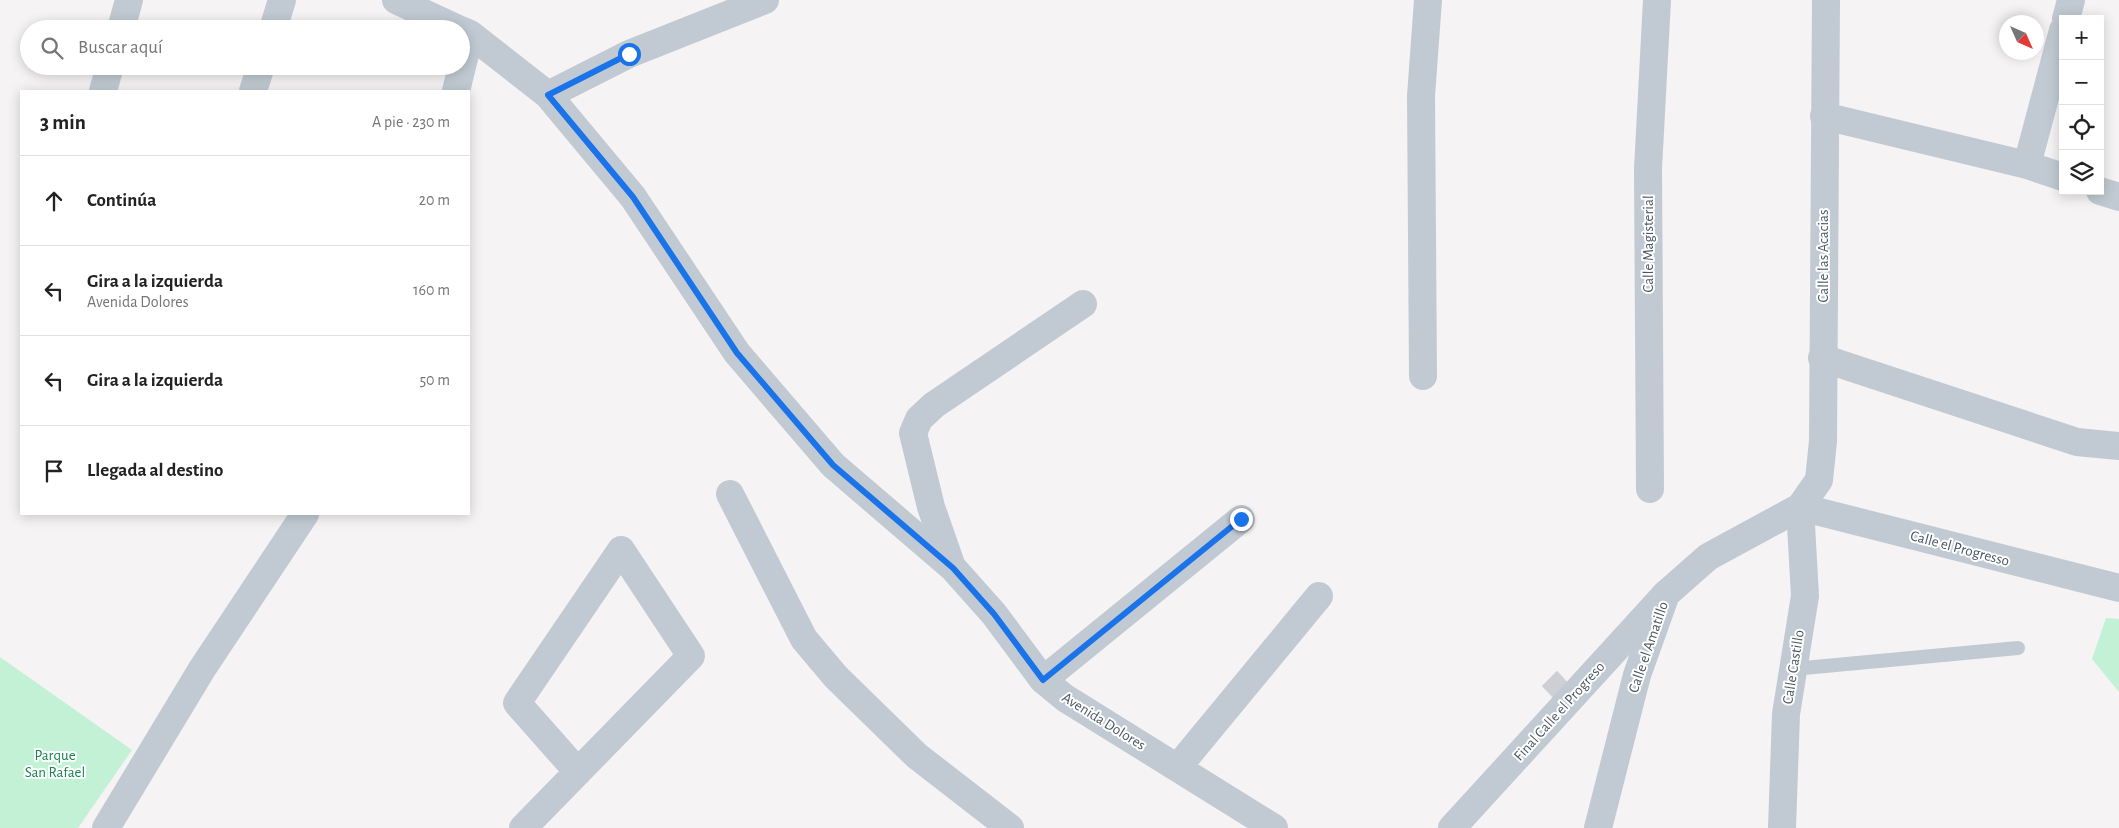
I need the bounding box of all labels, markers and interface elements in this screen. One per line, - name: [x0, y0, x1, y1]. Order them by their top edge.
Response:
- north arrow: [1999, 15, 2044, 60]
- map controls: [2059, 15, 2104, 195]
- button: +: [2059, 15, 2104, 60]
- search box: [20, 20, 470, 75]
- icon: search: [38, 34, 66, 62]
- text: Buscar aquí: [78, 38, 163, 57]
- route start: [618, 43, 641, 66]
- button: −: [2059, 60, 2104, 105]
- button: locate: [2059, 105, 2104, 150]
- text: 3 min: [40, 112, 86, 133]
- text: A pie · 230 m: [372, 114, 450, 130]
- button: layers: [2059, 150, 2104, 195]
- icon: ahead: [40, 187, 68, 215]
- text: Continúa: [87, 191, 156, 210]
- text: 20 m: [419, 192, 450, 208]
- street label: Calle Magisterial: [1641, 195, 1656, 293]
- street label: Calle las Acacias: [1816, 209, 1831, 303]
- text: Gira a la izquierda: [87, 272, 223, 291]
- icon: left: [40, 277, 68, 305]
- text: 160 m: [413, 282, 450, 298]
- text: Avenida Dolores: [87, 294, 189, 310]
- icon: left: [40, 367, 68, 395]
- text: Gira a la izquierda: [87, 371, 223, 390]
- text: 50 m: [419, 372, 450, 388]
- icon: arrive: [40, 457, 68, 485]
- text: Llegada al destino: [87, 461, 224, 480]
- route end: [1230, 508, 1253, 531]
- street label: Calle el Progresso: [1909, 528, 2011, 569]
- street label: Calle el Amatillo: [1626, 600, 1671, 695]
- street label: Calle Castillo: [1780, 629, 1807, 705]
- street label: Final Calle el Progreso: [1511, 659, 1608, 764]
- street label: Avenida Dolores: [1059, 690, 1148, 753]
- park label: Parque San Rafael: [25, 748, 85, 780]

